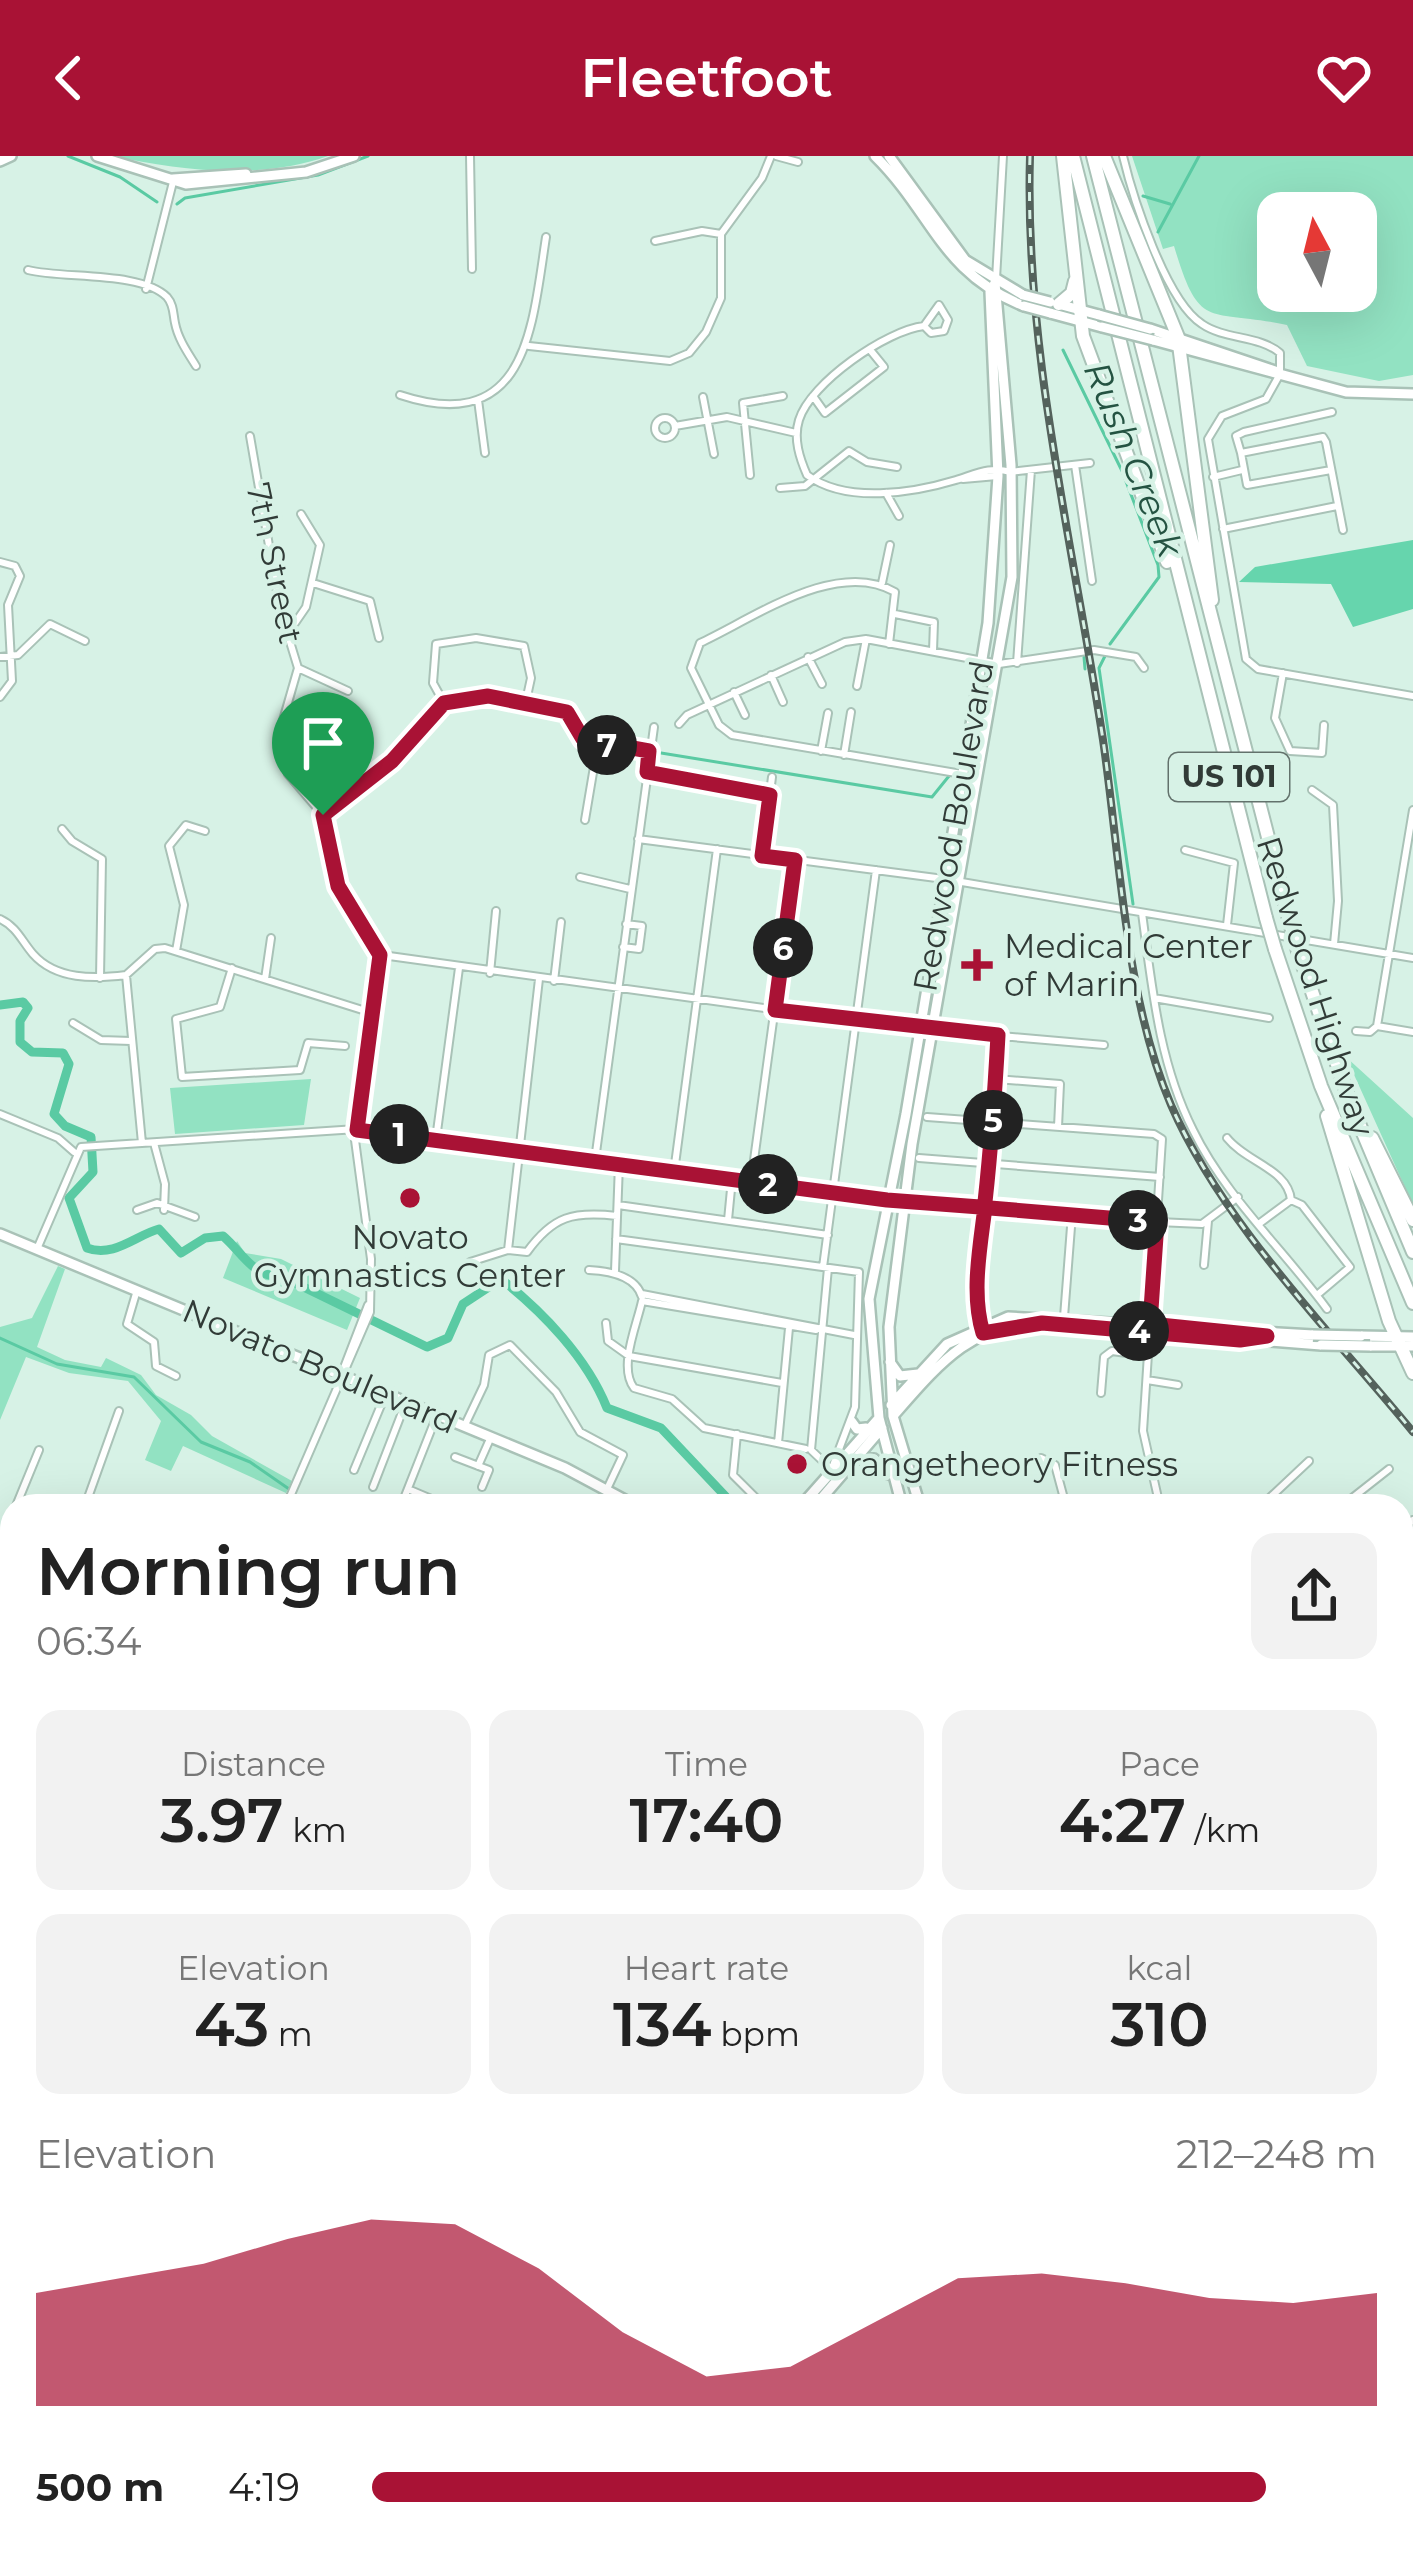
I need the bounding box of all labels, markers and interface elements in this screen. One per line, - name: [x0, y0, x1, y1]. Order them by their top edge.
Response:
- icon: back: [36, 45, 102, 111]
- text: Fleetfoot: [580, 45, 833, 111]
- icon: heart: [1311, 45, 1377, 111]
- north arrow: [1257, 192, 1377, 312]
- map controls: [1257, 192, 1377, 312]
- water label: Rush Creek: [1075, 355, 1194, 564]
- street label: 7th Street: [238, 479, 312, 647]
- street label: Redwood Boulevard: [904, 657, 1002, 995]
- pin: [272, 692, 374, 815]
- icon: arrive: [290, 710, 356, 776]
- pin: 7: [577, 715, 637, 775]
- text: 7: [597, 725, 617, 765]
- road number: US 101: [1169, 753, 1289, 801]
- street label: Redwood Highway: [1249, 831, 1383, 1141]
- pin: 6: [753, 918, 813, 978]
- place label: Medical Center of Marin: [1004, 926, 1253, 1004]
- text: 6: [772, 928, 794, 968]
- marker: Medical Center of Marin: [961, 949, 993, 981]
- pin: 5: [963, 1090, 1023, 1150]
- text: 5: [983, 1100, 1003, 1140]
- pin: 1: [369, 1104, 429, 1164]
- text: 1: [393, 1114, 405, 1154]
- pin: 2: [738, 1154, 798, 1214]
- text: 2: [758, 1164, 778, 1204]
- marker: Novato Gymnastics Center: [397, 1185, 423, 1211]
- pin: 3: [1108, 1190, 1168, 1250]
- text: 3: [1128, 1200, 1148, 1240]
- place label: Novato Gymnastics Center: [254, 1217, 566, 1295]
- street label: Novato Boulevard: [177, 1290, 463, 1442]
- pin: 4: [1109, 1301, 1169, 1361]
- text: 4: [1128, 1311, 1150, 1351]
- place label: Orangetheory Fitness: [821, 1444, 1178, 1484]
- marker: Orangetheory Fitness: [784, 1451, 810, 1477]
- text: Morning run: [36, 1531, 460, 1612]
- button: share: [1251, 1533, 1377, 1659]
- text: 06:34: [36, 1617, 142, 1665]
- text: Distance: [181, 1744, 326, 1784]
- text: Time: [665, 1744, 748, 1784]
- text: Pace: [1119, 1744, 1200, 1784]
- text: 3.97: [160, 1784, 284, 1857]
- text: 17:40: [630, 1784, 783, 1857]
- text: 4:27: [1059, 1784, 1186, 1857]
- text: km: [284, 1810, 347, 1850]
- text: /km: [1186, 1810, 1260, 1850]
- text: Elevation: [177, 1948, 330, 1988]
- text: Heart rate: [624, 1948, 789, 1988]
- text: kcal: [1127, 1948, 1192, 1988]
- text: 43: [194, 1988, 269, 2061]
- text: 134: [613, 1988, 712, 2061]
- text: 310: [1110, 1988, 1209, 2061]
- text: m: [269, 2014, 313, 2054]
- text: bpm: [712, 2014, 800, 2054]
- text: Elevation: [36, 2130, 216, 2178]
- text: 212–248 m: [1176, 2130, 1377, 2178]
- text: 500 m: [36, 2463, 164, 2511]
- text: 4:19: [228, 2463, 300, 2511]

